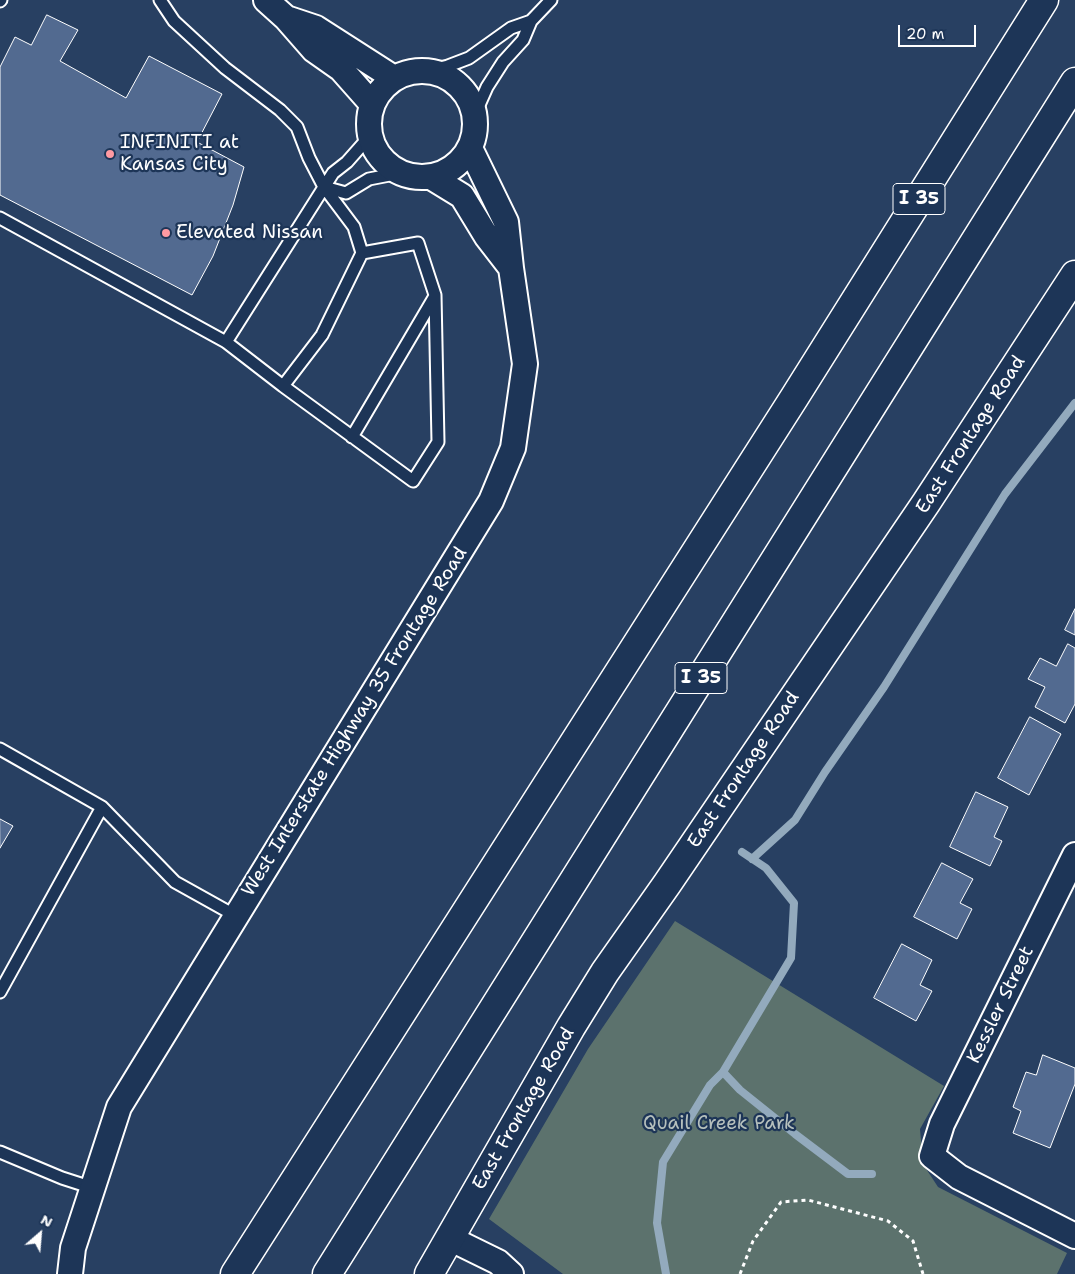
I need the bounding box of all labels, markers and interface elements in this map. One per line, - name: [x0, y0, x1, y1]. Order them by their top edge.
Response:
- scale bar: [900, 15, 978, 47]
- text: 20 m: [906, 24, 945, 44]
- place label: INFINITI at Kansas City: [120, 132, 239, 176]
- marker: INFINITI at Kansas City: [104, 148, 116, 160]
- road number: I 35: [893, 183, 945, 214]
- place label: Elevated Nissan: [176, 222, 323, 244]
- marker: Elevated Nissan: [160, 227, 172, 239]
- street label: East Frontage Road: [911, 352, 1031, 518]
- street label: West Interstate Highway 35 Frontage Road: [237, 543, 473, 901]
- road number: I 35: [675, 662, 727, 694]
- street label: East Frontage Road: [683, 687, 805, 853]
- street label: Kessler Street: [963, 943, 1039, 1067]
- street label: East Frontage Road: [468, 1024, 580, 1194]
- park label: Quail Creek Park: [643, 1113, 795, 1135]
- north arrow: [15, 1209, 65, 1259]
- text: N: [38, 1210, 56, 1231]

